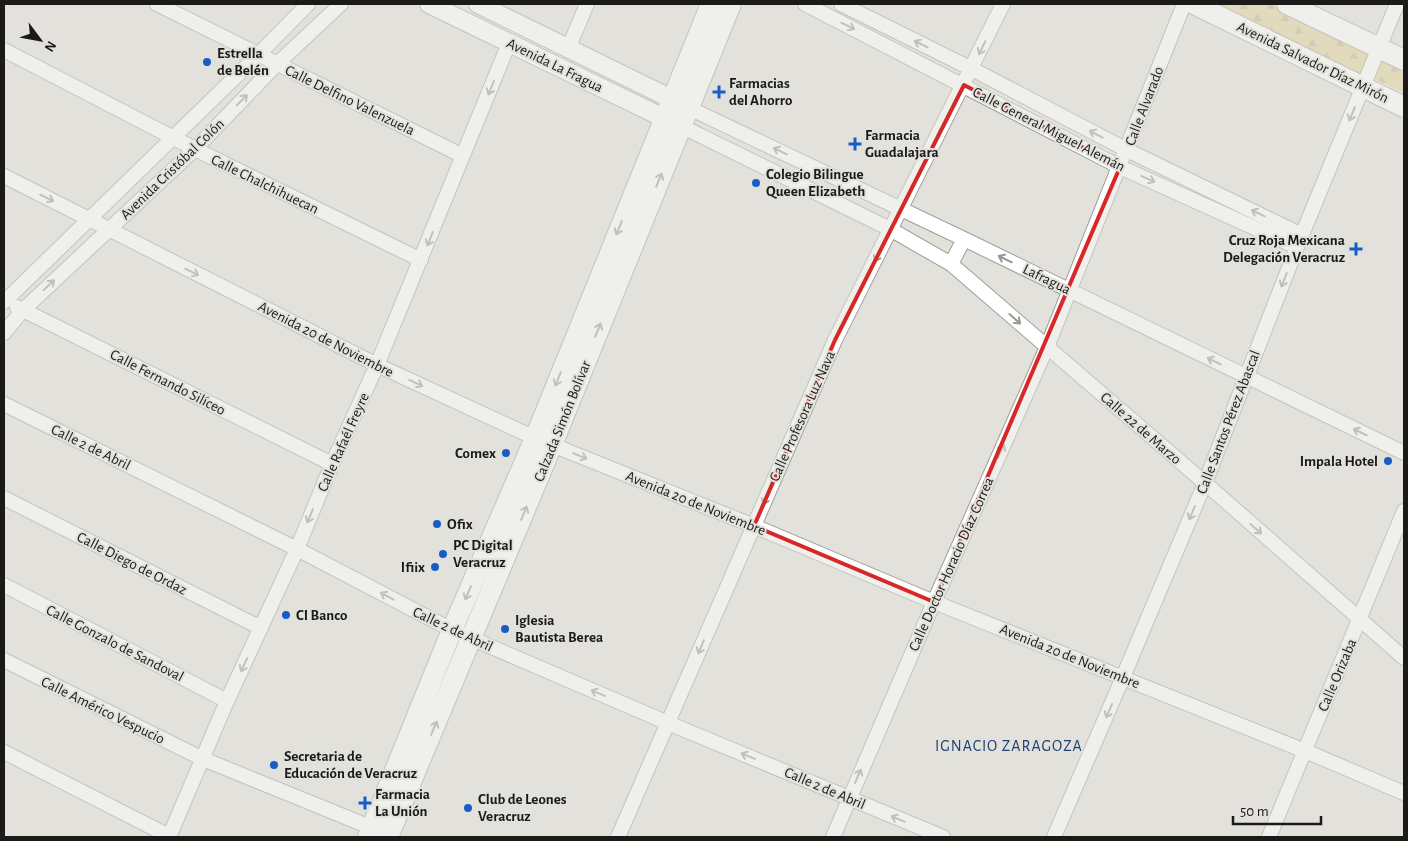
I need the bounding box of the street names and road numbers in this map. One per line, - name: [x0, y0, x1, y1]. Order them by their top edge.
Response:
- street label: Avenida Salvador Díaz Mirón: [1234, 19, 1391, 106]
- street label: Avenida La Fragua: [504, 36, 605, 95]
- street label: Calle Delfino Valenzuela: [283, 63, 417, 138]
- street label: Calle Alvarado: [1122, 64, 1166, 148]
- street label: Calle General Miguel Alemán: [970, 84, 1127, 174]
- street label: Avenida Cristóbal Colón: [118, 116, 227, 223]
- street label: Calle Chalchihuecan: [209, 152, 321, 217]
- street label: Lafragua: [1021, 262, 1073, 297]
- street label: Avenida 20 de Noviembre: [256, 299, 396, 380]
- street label: Calle Fernando Silíceo: [108, 347, 228, 418]
- street label: Calle Santos Pérez Abascal: [1194, 348, 1263, 496]
- street label: Calle Profesora Luz Nava: [767, 349, 838, 484]
- street label: Calzada Simón Bolívar: [531, 358, 594, 484]
- street label: Calle 22 de Marzo: [1097, 389, 1184, 467]
- street label: Calle Rafaél Freyre: [315, 390, 372, 494]
- street label: Calle 2 de Abril: [49, 422, 133, 473]
- street label: Avenida 20 de Noviembre: [624, 468, 768, 538]
- street label: Calle Doctor Horacio Díaz Correa: [906, 475, 997, 653]
- street label: Calle Diego de Ordaz: [74, 529, 189, 598]
- street label: Calle Gonzalo de Sandoval: [44, 602, 186, 685]
- street label: Calle 2 de Abril: [410, 604, 495, 655]
- street label: Avenida 20 de Noviembre: [998, 621, 1142, 691]
- street label: Calle Orizaba: [1315, 637, 1359, 714]
- street label: Calle Américo Vespucio: [39, 674, 167, 747]
- street label: Calle 2 de Abril: [782, 765, 868, 812]

